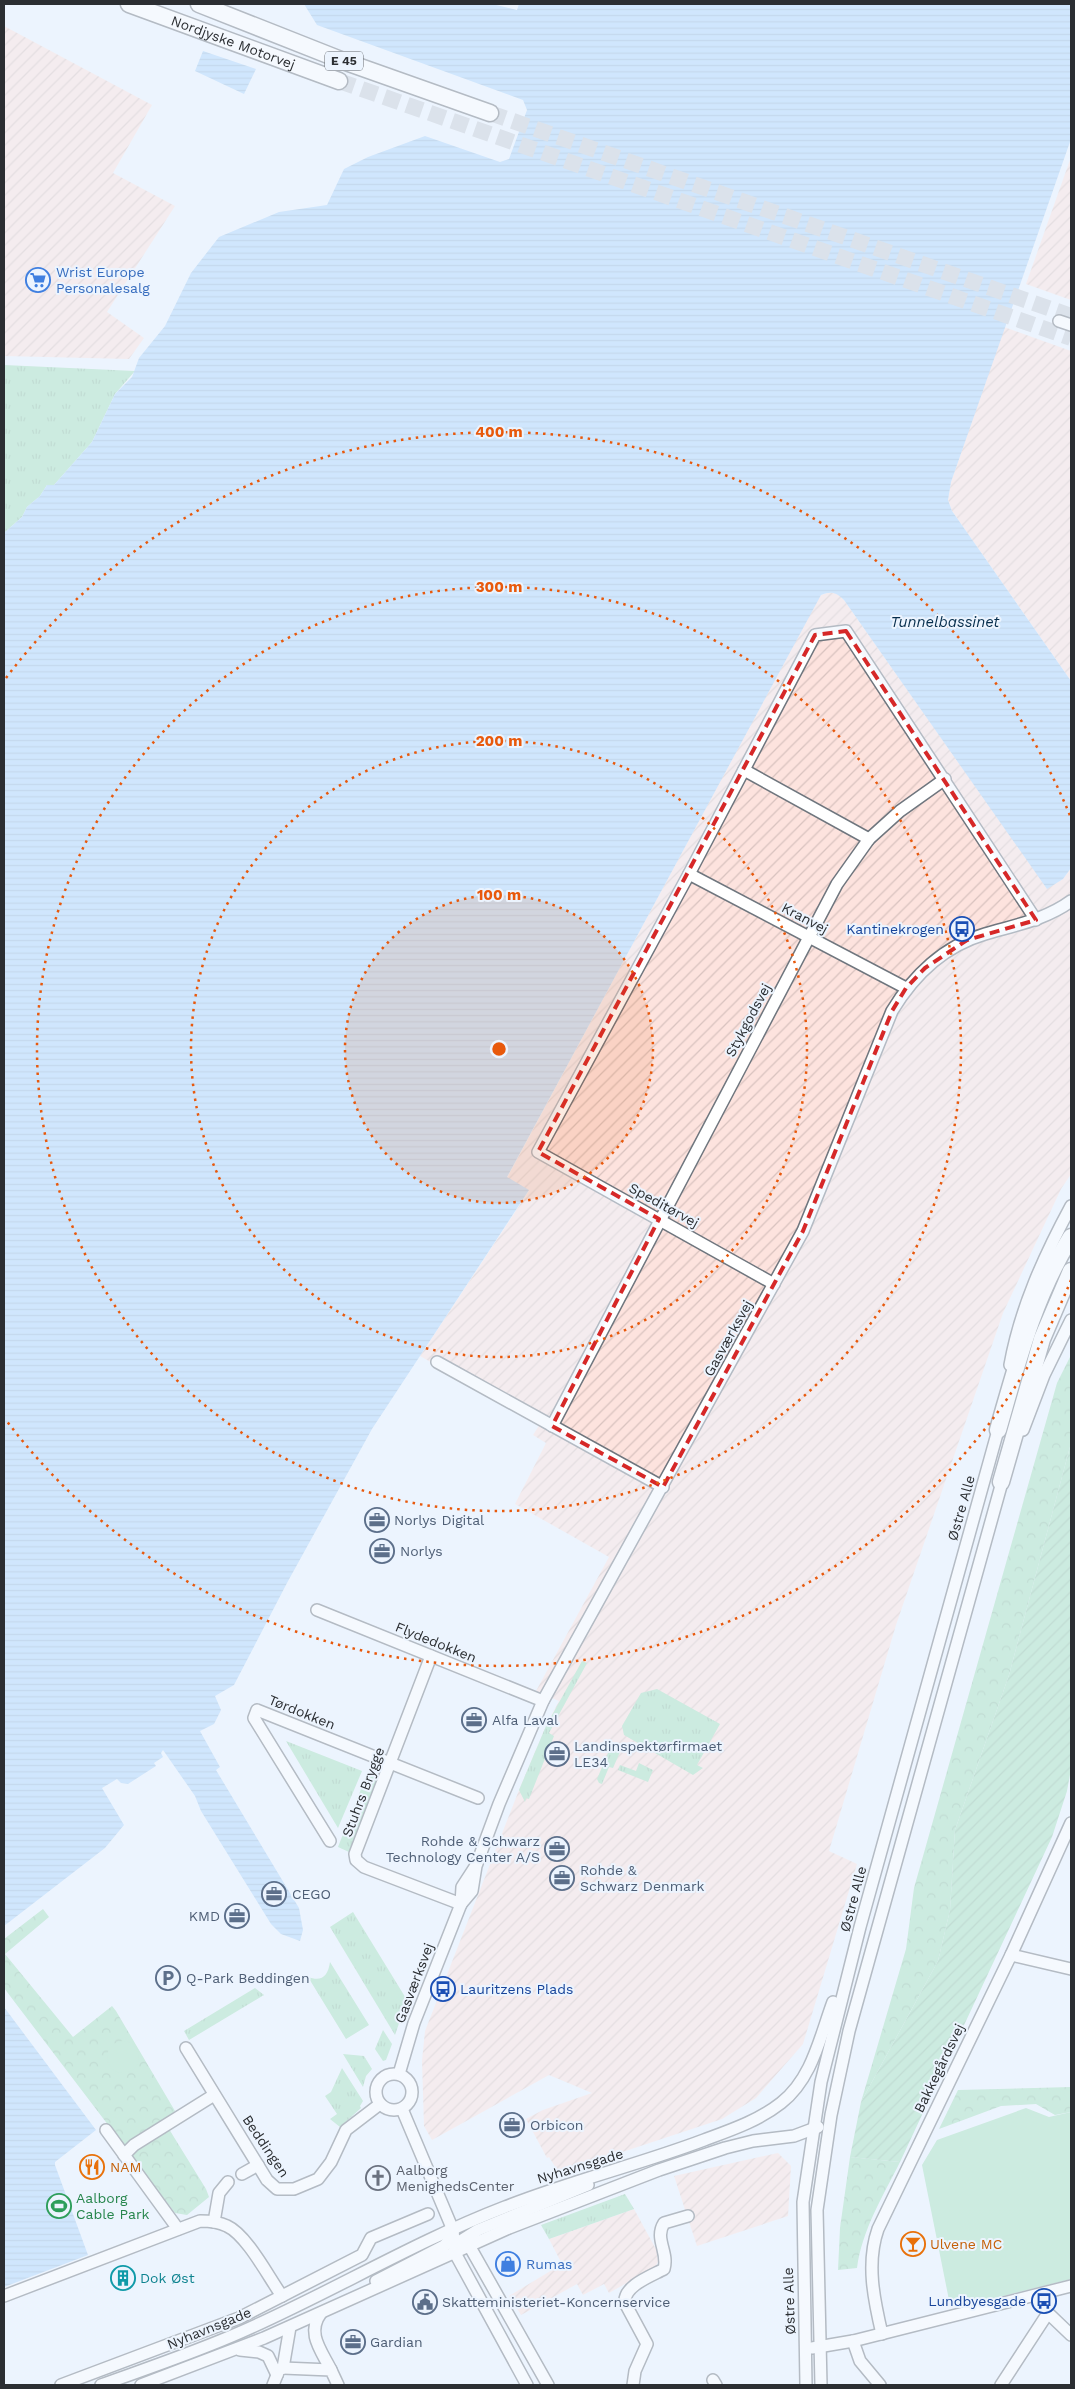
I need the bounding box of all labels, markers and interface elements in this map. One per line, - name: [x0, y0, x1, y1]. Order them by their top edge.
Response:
- street label: Nordjyske Motorvej: [169, 12, 297, 72]
- road number: E 45: [325, 51, 363, 70]
- place label: Wrist Europe Personalesalg: [56, 264, 150, 296]
- supermarket icon: Wrist Europe Personalesalg: [25, 267, 51, 293]
- text: 400 m: [475, 423, 523, 441]
- text: 300 m: [476, 578, 522, 596]
- water label: Tunnelbassinet: [891, 613, 1000, 631]
- text: 200 m: [476, 732, 522, 750]
- text: 100 m: [477, 886, 521, 904]
- street label: Kranvej: [779, 899, 831, 937]
- bus stop icon: Kantinekrogen: [949, 916, 975, 942]
- place label: Kantinekrogen: [846, 921, 944, 937]
- street label: Stykgodsvej: [722, 981, 774, 1059]
- centre of rings: [490, 1040, 508, 1058]
- street label: Speditørvej: [626, 1179, 702, 1231]
- street label: Gasværksvej: [700, 1297, 756, 1379]
- street label: Østre Alle: [944, 1473, 978, 1543]
- office icon: Norlys Digital: [364, 1507, 390, 1533]
- place label: Norlys Digital: [394, 1512, 485, 1528]
- office icon: Norlys: [369, 1538, 395, 1564]
- place label: Norlys: [400, 1543, 443, 1559]
- street label: Flydedokken: [393, 1618, 479, 1666]
- street label: Tørdokken: [266, 1691, 338, 1733]
- office icon: Alfa Laval: [461, 1707, 487, 1733]
- place label: Alfa Laval: [492, 1712, 559, 1728]
- place label: Landinspektørfirmaet LE34: [574, 1738, 722, 1770]
- office icon: Landinspektørfirmaet LE34: [544, 1741, 570, 1767]
- street label: Stuhrs Brygge: [339, 1745, 387, 1839]
- place label: Rohde & Schwarz Technology Center A/S: [386, 1833, 540, 1865]
- office icon: Rohde & Schwarz Technology Center A/S: [544, 1836, 570, 1862]
- place label: Rohde & Schwarz Denmark: [580, 1862, 705, 1894]
- street label: Østre Alle: [837, 1864, 869, 1934]
- office icon: Rohde & Schwarz Denmark: [549, 1865, 575, 1891]
- office icon: CEGO: [261, 1881, 287, 1907]
- place label: CEGO: [292, 1886, 331, 1902]
- office icon: KMD: [224, 1903, 250, 1929]
- place label: KMD: [189, 1908, 220, 1924]
- street label: Gasværksvej: [391, 1941, 437, 2025]
- parking icon: Q-Park Beddingen: [155, 1965, 181, 1991]
- place label: Q-Park Beddingen: [186, 1970, 310, 1986]
- bus stop icon: Lauritzens Plads: [430, 1976, 456, 2002]
- place label: Lauritzens Plads: [460, 1981, 573, 1997]
- street label: Bakkegårdsvej: [911, 2021, 967, 2115]
- street label: Beddingen: [239, 2112, 293, 2180]
- office icon: Orbicon: [499, 2112, 525, 2138]
- place label: Orbicon: [530, 2117, 584, 2133]
- street label: Nyhavnsgade: [535, 2145, 625, 2187]
- restaurant icon: NAM: [79, 2154, 105, 2180]
- place label: NAM: [110, 2159, 141, 2175]
- place label: Aalborg MenighedsCenter: [396, 2162, 515, 2194]
- church icon: Aalborg MenighedsCenter: [365, 2165, 391, 2191]
- place label: Aalborg Cable Park: [76, 2190, 150, 2222]
- sports icon: Aalborg Cable Park: [46, 2193, 72, 2219]
- bar icon: Ulvene MC: [900, 2231, 926, 2257]
- place label: Ulvene MC: [930, 2236, 1002, 2252]
- shop icon: Rumas: [495, 2251, 521, 2277]
- place label: Rumas: [526, 2256, 572, 2272]
- building icon: Dok Øst: [110, 2265, 136, 2291]
- street label: Østre Alle: [780, 2267, 798, 2335]
- place label: Dok Øst: [140, 2270, 195, 2286]
- bus stop icon: Lundbyesgade: [1031, 2288, 1057, 2314]
- public building icon: Skatteministeriet-Koncernservice: [412, 2289, 438, 2315]
- place label: Lundbyesgade: [928, 2293, 1026, 2309]
- place label: Skatteministeriet-Koncernservice: [442, 2294, 670, 2310]
- street label: Nyhavnsgade: [165, 2304, 253, 2352]
- office icon: Gardian: [340, 2329, 366, 2355]
- place label: Gardian: [370, 2334, 423, 2350]

